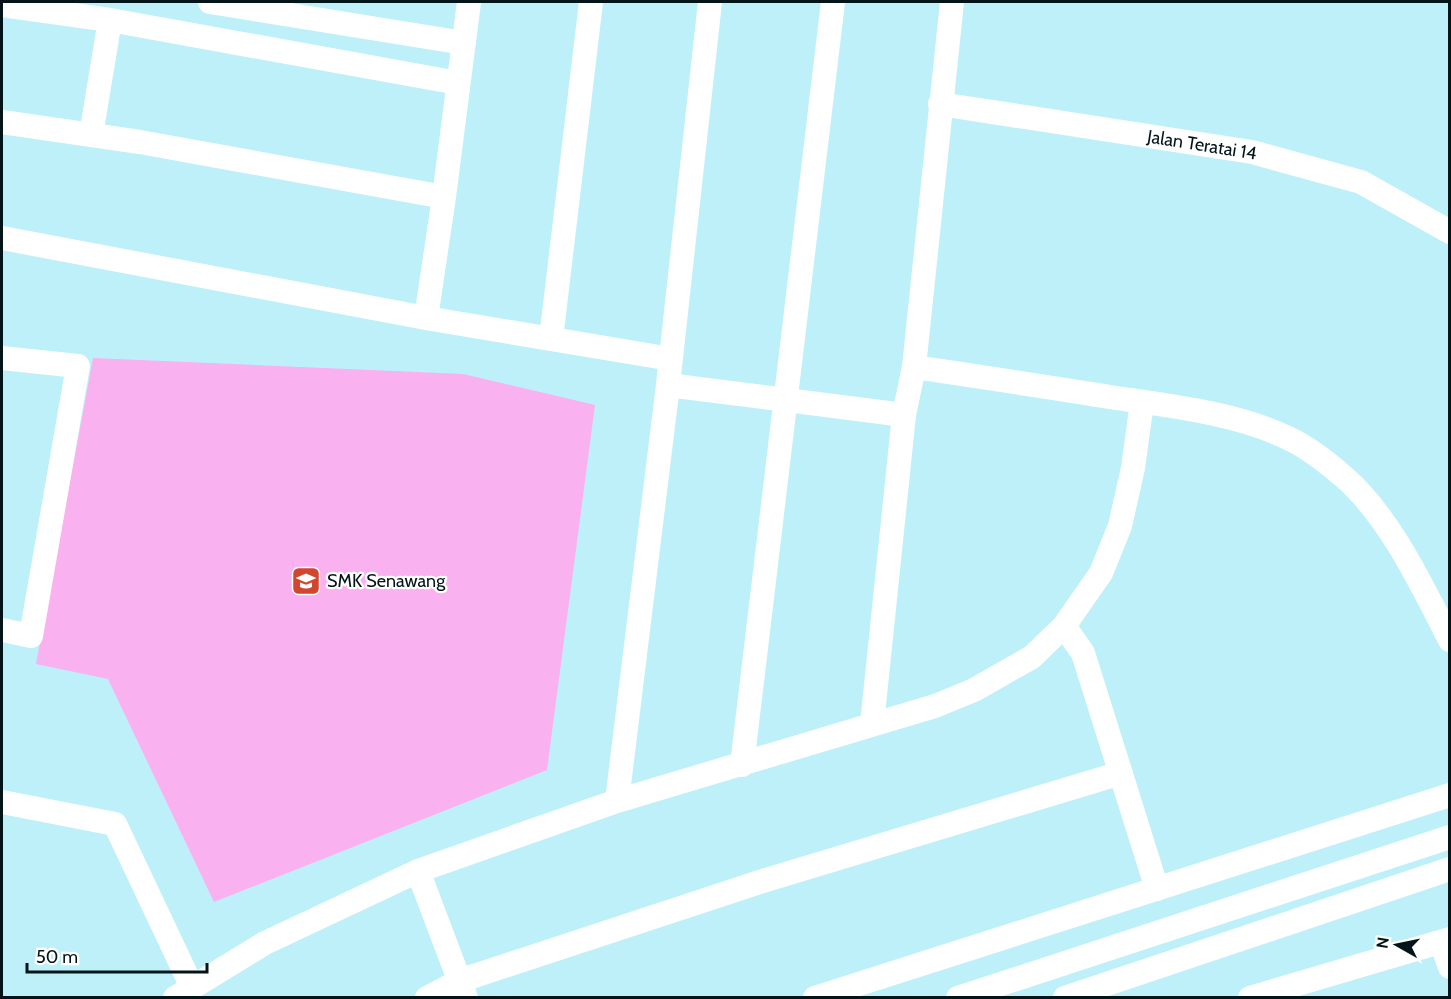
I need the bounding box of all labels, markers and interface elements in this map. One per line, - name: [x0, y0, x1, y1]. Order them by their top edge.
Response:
- street label: Jalan Teratai 14: [1145, 125, 1258, 164]
- school or university icon: SMK Senawang: [290, 565, 322, 597]
- place label: SMK Senawang: [327, 570, 446, 592]
- north arrow: [1367, 915, 1427, 975]
- scale bar: [27, 936, 207, 974]
- text: N: [1372, 936, 1393, 950]
- text: 50 m: [36, 946, 78, 968]

